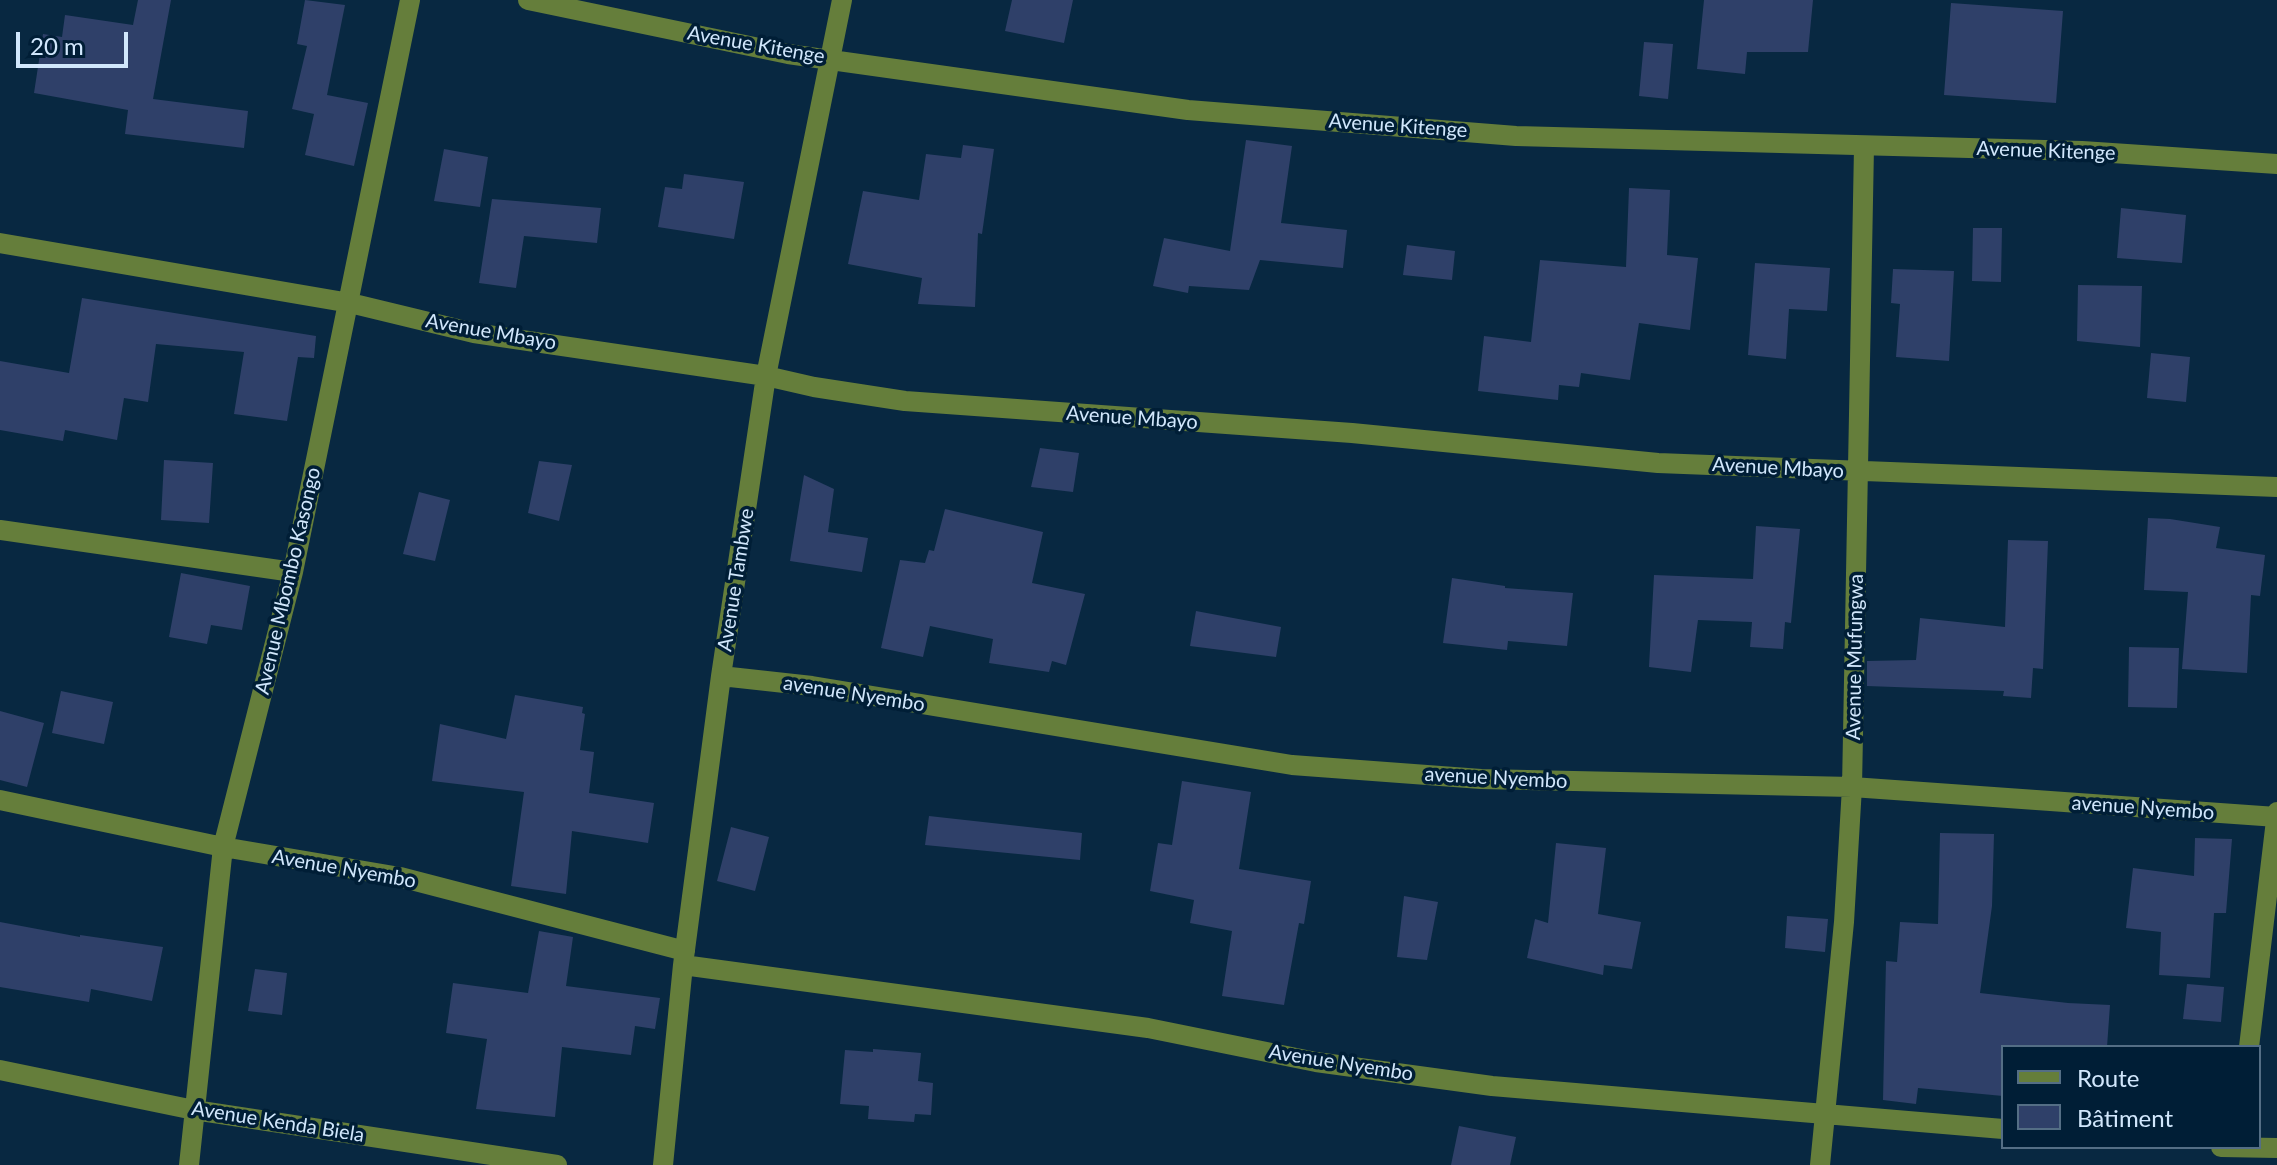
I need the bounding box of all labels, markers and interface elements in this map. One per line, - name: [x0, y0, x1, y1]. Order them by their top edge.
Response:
- scale bar: [20, 16, 132, 66]
- street label: Avenue Kitenge: [685, 21, 827, 69]
- text: 20 m: [30, 31, 84, 60]
- street label: Avenue Kitenge: [1328, 109, 1468, 143]
- street label: Avenue Kitenge: [1976, 137, 2116, 165]
- street label: Avenue Mbayo: [424, 309, 558, 355]
- street label: Avenue Mbayo: [1065, 401, 1199, 435]
- street label: Avenue Mbayo: [1711, 453, 1845, 483]
- street label: Avenue Mbombo Kasongo: [250, 465, 326, 697]
- street label: Avenue Tambwe: [713, 507, 759, 653]
- street label: Avenue Mufungwa: [1842, 574, 1868, 740]
- street label: avenue Nyembo: [782, 671, 926, 717]
- street label: avenue Nyembo: [1424, 762, 1568, 794]
- street label: avenue Nyembo: [2071, 791, 2215, 825]
- street label: Avenue Nyembo: [270, 845, 418, 893]
- street label: Avenue Nyembo: [1267, 1040, 1415, 1086]
- legend: [2001, 1045, 2261, 1149]
- text: Route: [2077, 1063, 2139, 1092]
- street label: Avenue Kenda Biela: [190, 1096, 366, 1148]
- text: Bâtiment: [2077, 1103, 2173, 1132]

